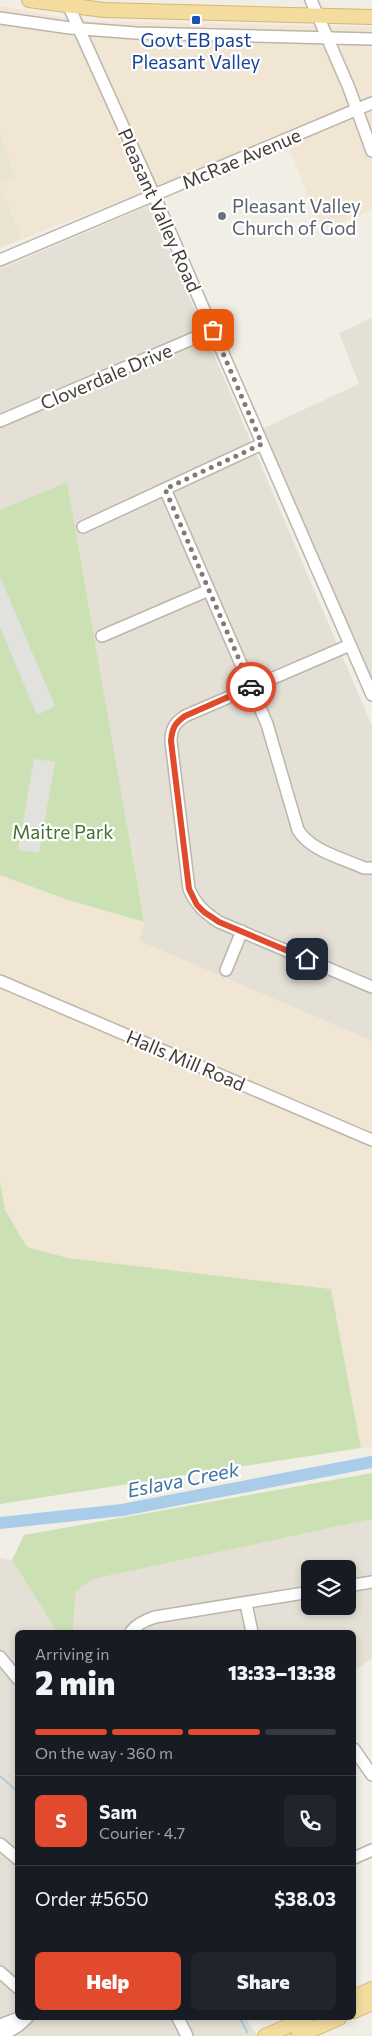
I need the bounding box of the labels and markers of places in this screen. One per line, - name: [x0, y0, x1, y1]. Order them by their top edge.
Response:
- marker: Govt EB past Pleasant Valley: [190, 14, 202, 26]
- place label: Govt EB past Pleasant Valley: [132, 28, 261, 73]
- place label: Pleasant Valley Church of God: [232, 194, 361, 239]
- marker: Pleasant Valley Church of God: [216, 210, 228, 222]
- pin: [192, 309, 234, 351]
- pin: [286, 938, 328, 980]

